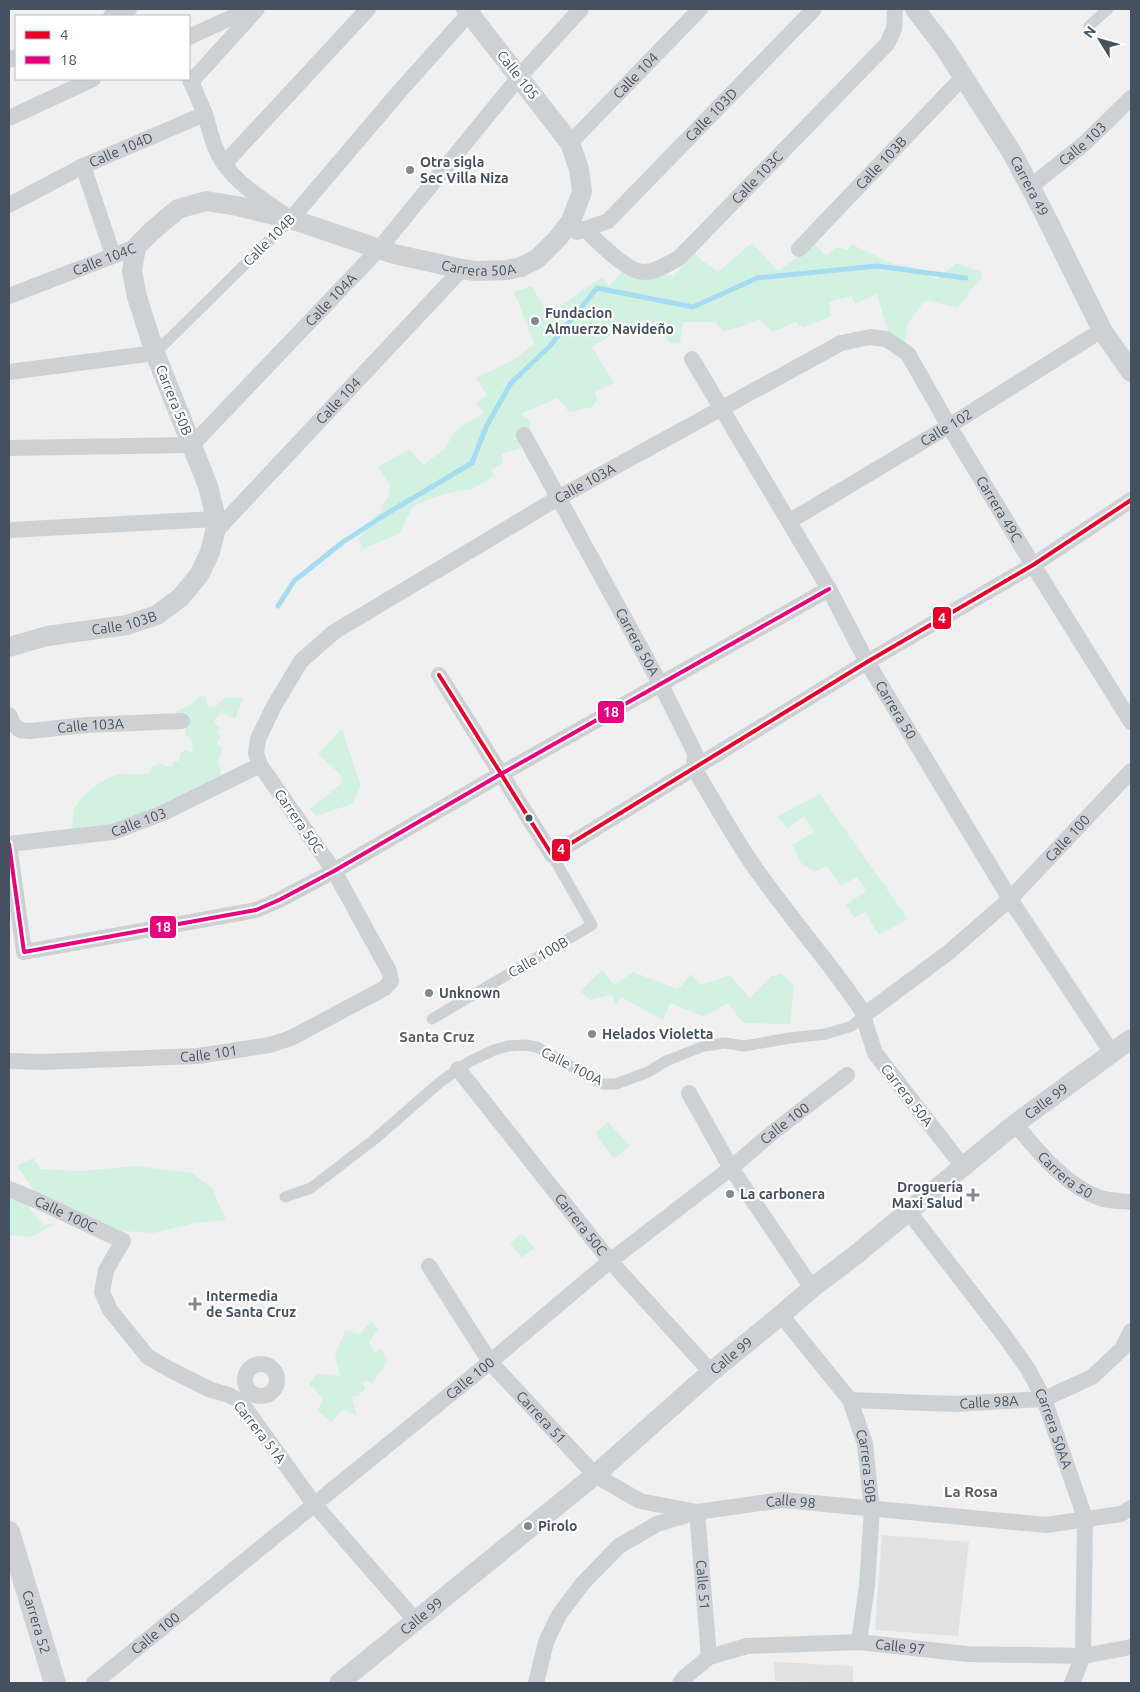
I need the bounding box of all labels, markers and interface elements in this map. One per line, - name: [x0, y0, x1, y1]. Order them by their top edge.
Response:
- legend: [15, 15, 190, 80]
- north arrow: [1075, 15, 1125, 65]
- text: N: [1080, 23, 1099, 41]
- text: 4: [60, 26, 68, 43]
- street label: Calle 105: [494, 47, 542, 103]
- street label: Calle 104: [610, 49, 661, 102]
- text: 18: [60, 51, 77, 68]
- street label: Calle 103D: [682, 85, 741, 145]
- street label: Calle 103: [1056, 119, 1110, 169]
- street label: Calle 104D: [87, 129, 155, 170]
- street label: Calle 103B: [852, 133, 910, 193]
- street label: Calle 103C: [728, 148, 786, 207]
- street label: Carrera 49: [1007, 153, 1052, 219]
- place label: Otra sigla Sec Villa Niza: [420, 154, 509, 186]
- marker: Otra sigla Sec Villa Niza: [404, 164, 416, 176]
- street label: Calle 104B: [240, 211, 298, 269]
- street label: Calle 104C: [70, 240, 138, 279]
- street label: Carrera 50A: [440, 257, 517, 279]
- street label: Calle 104A: [302, 270, 360, 329]
- place label: Fundacion Almuerzo Navideño: [545, 305, 674, 337]
- marker: Fundacion Almuerzo Navideño: [529, 315, 541, 327]
- street label: Carrera 50B: [153, 362, 195, 438]
- street label: Calle 104: [313, 374, 364, 427]
- street label: Calle 102: [917, 406, 975, 449]
- street label: Calle 103A: [552, 460, 618, 506]
- street label: Carrera 49C: [973, 473, 1025, 545]
- street label: Carrera 50A: [612, 605, 662, 679]
- line badge: 4: [932, 606, 952, 630]
- street label: Calle 103B: [91, 608, 159, 638]
- text: 4: [938, 610, 946, 626]
- street label: Carrera 50: [872, 678, 920, 742]
- line badge: 18: [597, 700, 625, 724]
- text: 18: [603, 704, 619, 720]
- street label: Calle 103A: [56, 715, 124, 736]
- street label: Carrera 50C: [271, 786, 327, 856]
- street label: Calle 103: [109, 805, 168, 840]
- street label: Calle 100: [1042, 812, 1093, 865]
- unlabelled marker: [524, 813, 534, 823]
- line badge: 4: [551, 838, 571, 862]
- text: 4: [557, 841, 565, 857]
- line badge: 18: [149, 915, 177, 939]
- text: 18: [155, 919, 171, 935]
- street label: Calle 100B: [505, 933, 571, 981]
- place label: Unknown: [439, 985, 500, 1001]
- marker: Unknown: [423, 987, 435, 999]
- place label: Helados Violetta: [602, 1026, 713, 1042]
- district label: Santa Cruz: [399, 1028, 475, 1045]
- marker: Helados Violetta: [586, 1028, 598, 1040]
- street label: Calle 101: [180, 1042, 239, 1065]
- street label: Calle 100A: [539, 1044, 605, 1088]
- street label: Carrera 50A: [878, 1061, 936, 1129]
- street label: Calle 99: [1021, 1080, 1071, 1122]
- street label: Calle 100: [757, 1099, 812, 1148]
- street label: Carrera 50: [1035, 1148, 1095, 1202]
- place label: Droguería Maxi Salud: [892, 1179, 963, 1211]
- place label: La carbonera: [740, 1186, 825, 1202]
- marker: La carbonera: [724, 1188, 736, 1200]
- marker: Droguería Maxi Salud: [967, 1189, 979, 1201]
- street label: Carrera 50C: [552, 1190, 610, 1259]
- street label: Calle 100C: [32, 1193, 100, 1236]
- place label: Intermedia de Santa Cruz: [206, 1288, 296, 1320]
- marker: Intermedia de Santa Cruz: [188, 1297, 202, 1311]
- street label: Calle 99: [707, 1334, 756, 1378]
- street label: Calle 100: [442, 1354, 498, 1403]
- street label: Carrera 50AA: [1032, 1385, 1075, 1471]
- street label: Carrera 51: [513, 1388, 569, 1447]
- street label: Calle 98A: [959, 1392, 1019, 1412]
- street label: Carrera 51A: [231, 1398, 289, 1466]
- street label: Carrera 50B: [853, 1427, 879, 1504]
- district label: La Rosa: [944, 1483, 998, 1500]
- street label: Calle 98: [765, 1492, 816, 1511]
- place label: Pirolo: [538, 1518, 578, 1534]
- marker: Pirolo: [522, 1520, 534, 1532]
- street label: Calle 51: [693, 1559, 713, 1610]
- street label: Carrera 52: [19, 1588, 54, 1656]
- street label: Calle 99: [397, 1594, 446, 1638]
- street label: Calle 100: [128, 1609, 183, 1658]
- street label: Calle 97: [874, 1636, 926, 1657]

